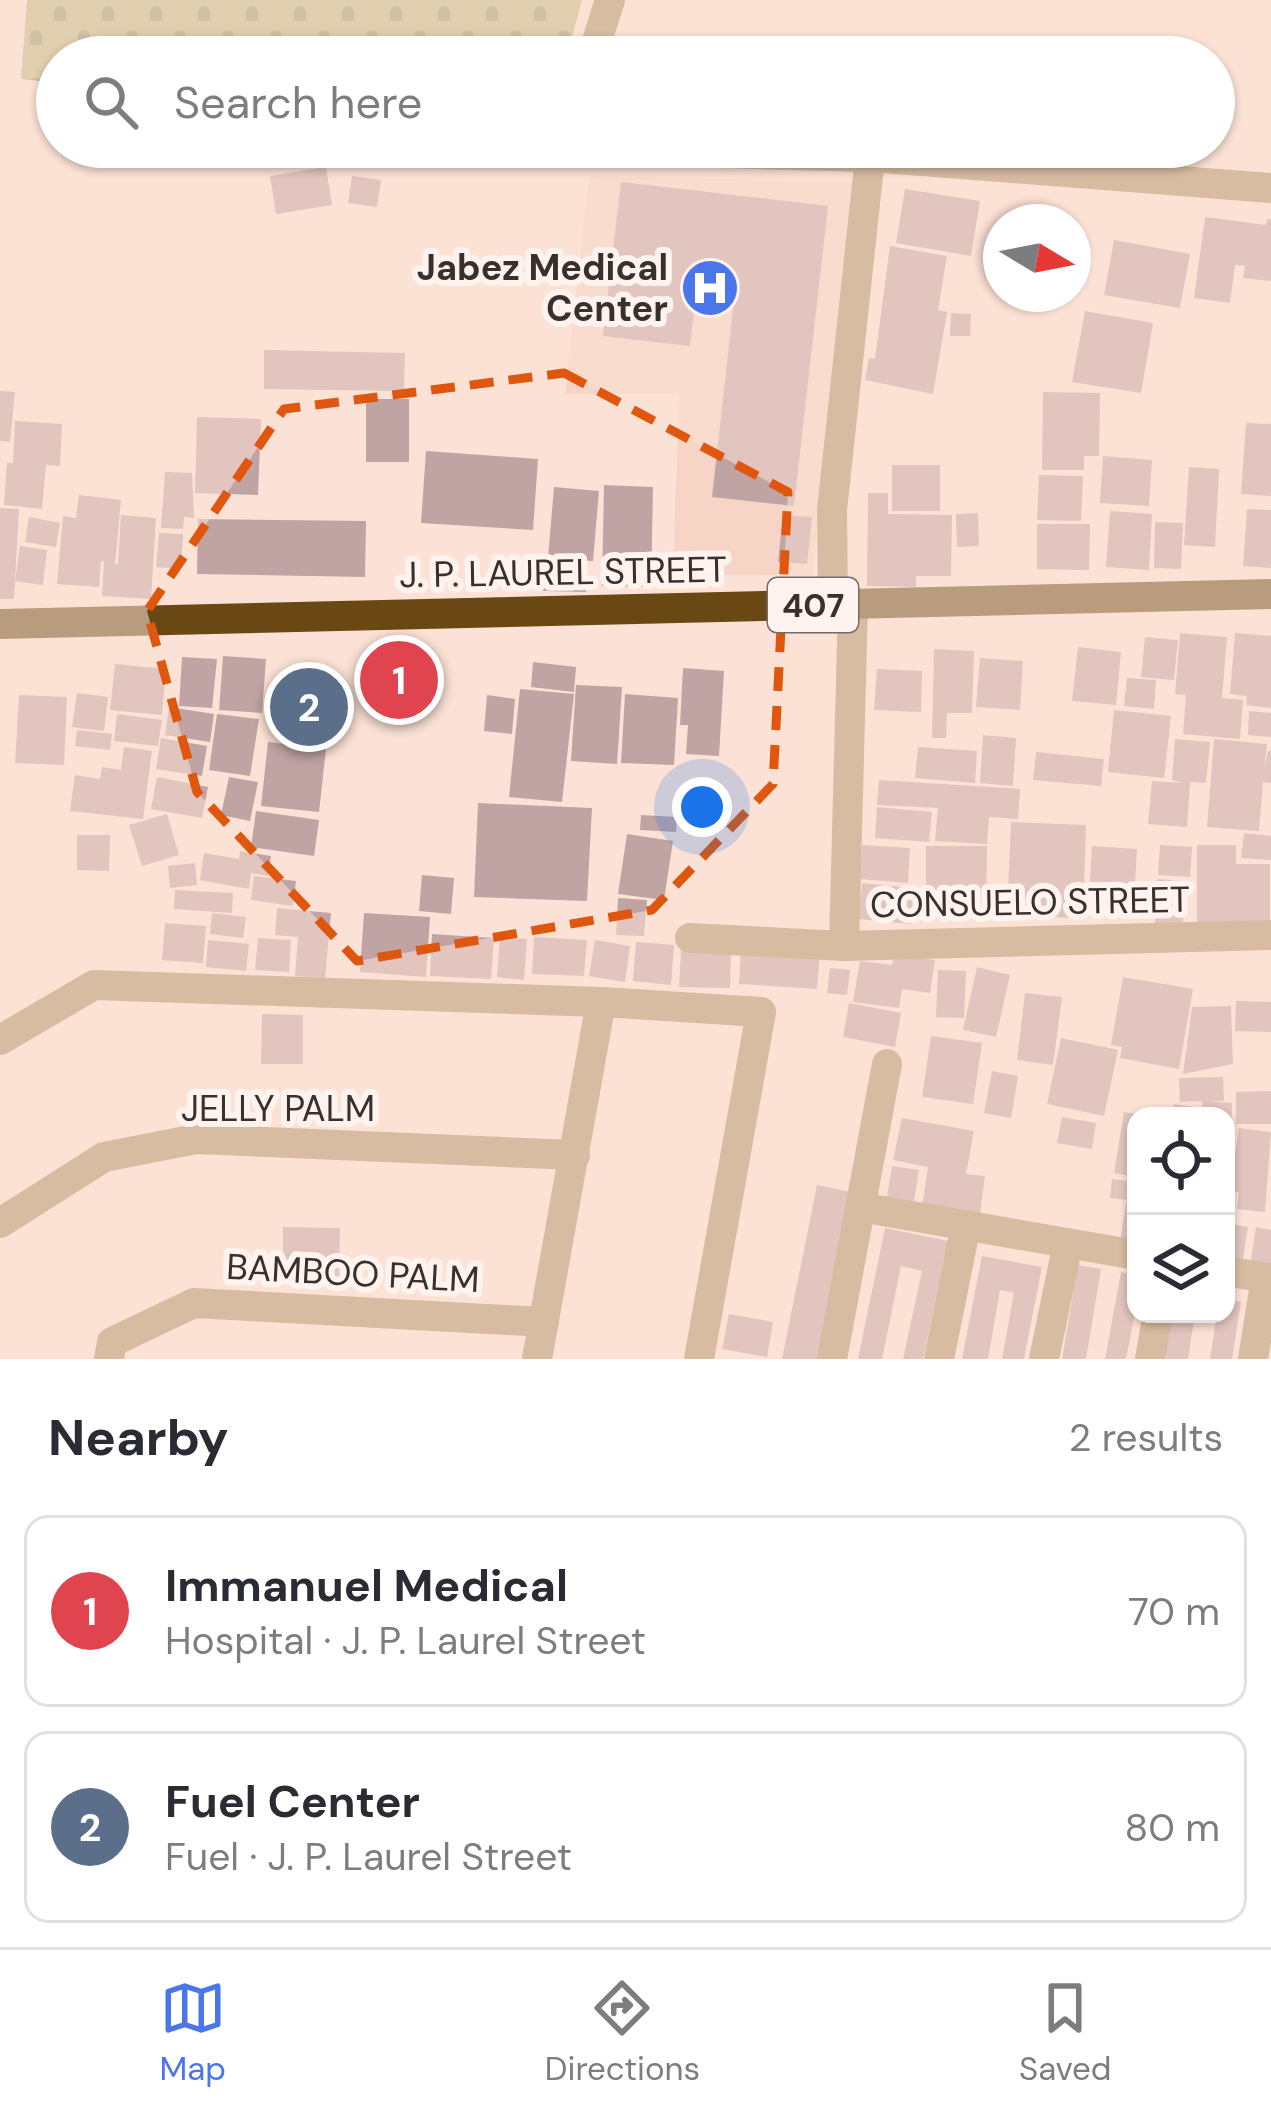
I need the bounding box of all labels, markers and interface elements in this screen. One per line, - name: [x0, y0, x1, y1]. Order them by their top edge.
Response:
- search box: [36, 36, 1235, 168]
- icon: search: [78, 69, 144, 135]
- text: Search here: [174, 73, 422, 132]
- north arrow: [983, 204, 1091, 312]
- place label: Jabez Medical Center: [417, 244, 668, 332]
- hospital icon: Jabez Medical Center: [679, 257, 741, 319]
- street label: J. P. LAUREL STREET: [399, 546, 727, 598]
- road number: 407: [768, 578, 858, 632]
- pin: 1: [360, 635, 438, 725]
- pin: 2: [270, 662, 348, 752]
- your location: [672, 777, 732, 837]
- street label: CONSUELO STREET: [870, 876, 1190, 928]
- street label: JELLY PALM: [181, 1085, 375, 1132]
- map controls: [1127, 1107, 1235, 1323]
- button: locate: [1127, 1107, 1235, 1215]
- button: layers: [1127, 1215, 1235, 1323]
- street label: BAMBOO PALM: [225, 1243, 481, 1303]
- text: Nearby: [48, 1404, 229, 1471]
- text: 2 results: [1069, 1412, 1223, 1463]
- text: Immanuel Medical: [165, 1556, 568, 1615]
- text: 1: [83, 1586, 97, 1637]
- text: 70 m: [1128, 1586, 1220, 1637]
- text: Hospital · J. P. Laurel Street: [165, 1615, 646, 1666]
- text: Fuel Center: [165, 1772, 420, 1831]
- text: 2: [79, 1802, 101, 1853]
- text: 80 m: [1124, 1802, 1220, 1853]
- text: Fuel · J. P. Laurel Street: [165, 1831, 572, 1882]
- tab: Map: [159, 1975, 226, 2090]
- tab: Directions: [545, 1975, 700, 2090]
- tab: Saved: [1019, 1975, 1112, 2090]

